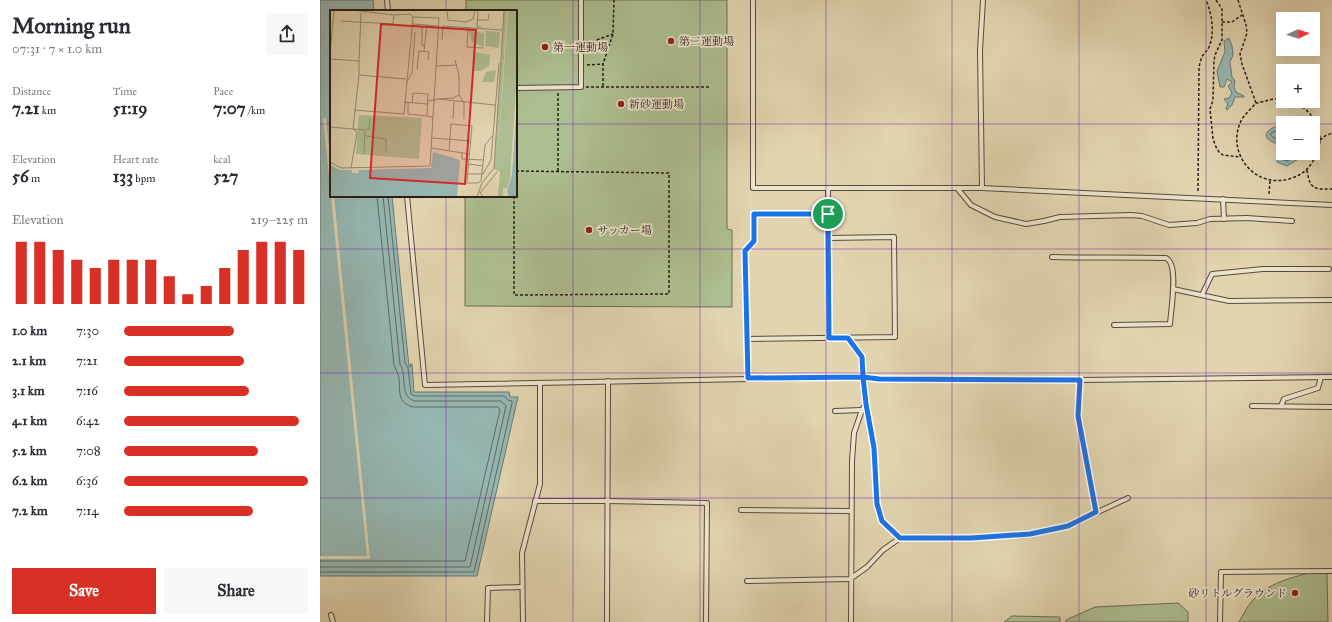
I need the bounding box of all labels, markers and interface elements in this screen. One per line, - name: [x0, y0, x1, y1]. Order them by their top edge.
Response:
- inset map: [330, 10, 517, 197]
- text: Morning run: [12, 12, 131, 39]
- north arrow: [1276, 12, 1320, 56]
- map controls: [1276, 12, 1320, 160]
- button: share: [266, 13, 308, 55]
- place label: 第二運動場: [679, 35, 734, 48]
- marker: 第二運動場: [666, 36, 676, 46]
- text: 07:31 · 7 × 1.0 km: [12, 41, 102, 57]
- place label: 第一運動場: [553, 41, 608, 54]
- marker: 第一運動場: [540, 42, 550, 52]
- button: +: [1276, 64, 1320, 108]
- text: Distance: [12, 85, 51, 98]
- text: Time: [113, 85, 137, 98]
- text: Pace: [213, 85, 233, 98]
- text: 7.21: [12, 98, 40, 119]
- text: 51:19: [113, 98, 147, 119]
- text: 7:07: [213, 98, 246, 119]
- place label: 新砂運動場: [629, 98, 684, 111]
- marker: 新砂運動場: [616, 99, 626, 109]
- text: km: [40, 104, 56, 117]
- text: /km: [246, 104, 265, 117]
- button: −: [1276, 116, 1320, 160]
- text: Elevation: [12, 153, 56, 166]
- text: Heart rate: [113, 153, 159, 166]
- text: kcal: [213, 153, 231, 166]
- text: 56: [12, 166, 29, 187]
- text: 133: [113, 166, 133, 187]
- text: 527: [213, 166, 238, 187]
- text: m: [29, 172, 40, 185]
- text: bpm: [133, 172, 155, 185]
- pin: [811, 197, 845, 231]
- icon: arrive: [817, 203, 839, 225]
- text: Elevation: [12, 212, 64, 228]
- text: 219–225 m: [250, 212, 308, 228]
- place label: サッカー場: [597, 224, 652, 237]
- marker: サッカー場: [584, 225, 594, 235]
- text: 1.0 km: [12, 323, 47, 339]
- text: 7:30: [76, 323, 99, 339]
- text: 2.1 km: [12, 353, 46, 369]
- text: 7:21: [76, 353, 98, 369]
- text: 3.1 km: [12, 383, 45, 399]
- text: 7:16: [76, 383, 98, 399]
- text: 4.1 km: [12, 413, 47, 429]
- text: 6:42: [76, 413, 100, 429]
- text: 5.2 km: [12, 443, 47, 459]
- text: 7:08: [76, 443, 101, 459]
- text: 6.2 km: [12, 473, 48, 489]
- text: 6:36: [76, 473, 98, 489]
- text: 7.2 km: [12, 503, 48, 519]
- text: 7:14: [76, 503, 99, 519]
- button: Save: [12, 568, 156, 614]
- button: Share: [164, 568, 308, 614]
- place label: 砂リトルグラウンド: [1188, 587, 1287, 600]
- marker: 砂リトルグラウンド: [1290, 588, 1300, 598]

